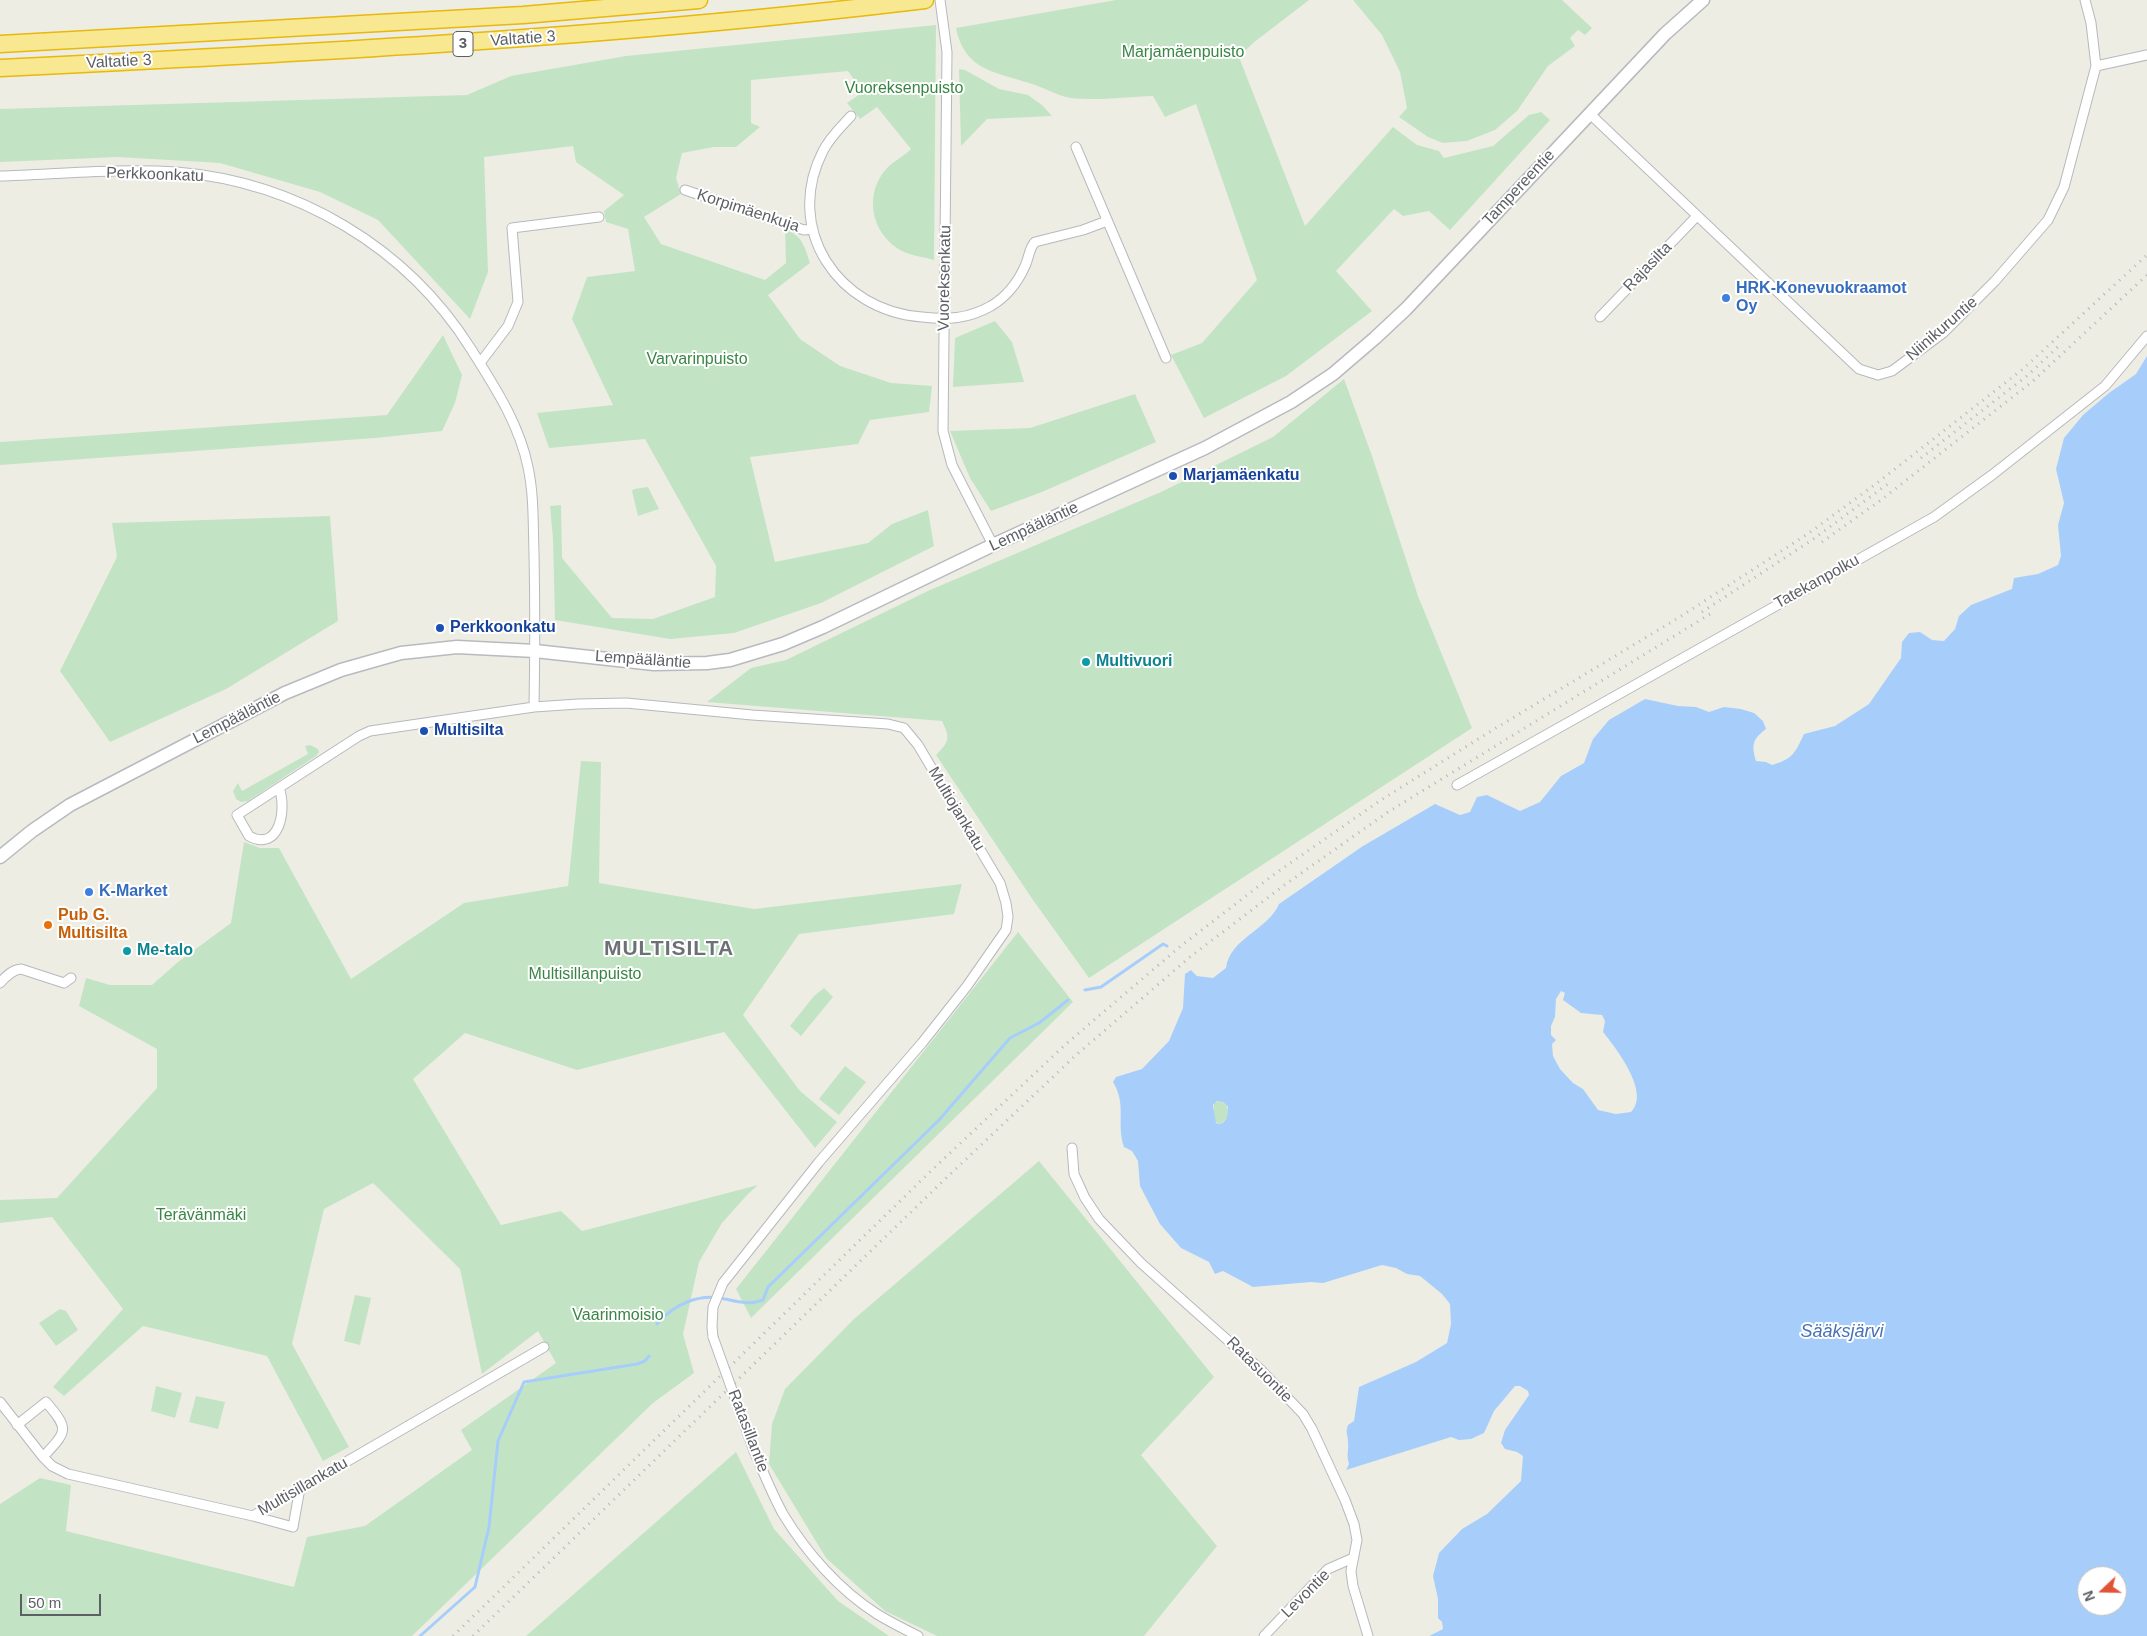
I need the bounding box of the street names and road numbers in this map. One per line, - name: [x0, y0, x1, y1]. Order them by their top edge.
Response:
- street label: Valtatie 3: [490, 27, 556, 51]
- road number: 3: [453, 32, 473, 56]
- street label: Valtatie 3: [86, 51, 152, 73]
- street label: Tampereentie: [1479, 146, 1559, 230]
- street label: Perkkoonkatu: [106, 164, 204, 186]
- street label: Korpimäenkuja: [694, 185, 802, 237]
- street label: Vuoreksenkatu: [934, 225, 956, 331]
- street label: Rajasilta: [1620, 238, 1676, 296]
- street label: Niinikuruntie: [1902, 293, 1982, 365]
- street label: Lempääläntie: [986, 498, 1082, 556]
- street label: Tatekanpolku: [1771, 551, 1863, 613]
- street label: Lempääläntie: [594, 647, 692, 673]
- street label: Lempääläntie: [190, 688, 284, 748]
- street label: Multiojankatu: [923, 764, 989, 854]
- street label: Ratasuontie: [1222, 1333, 1296, 1407]
- street label: Ratasillantie: [723, 1387, 773, 1475]
- street label: Multisillankatu: [255, 1454, 351, 1520]
- street label: Levontie: [1278, 1566, 1334, 1622]

